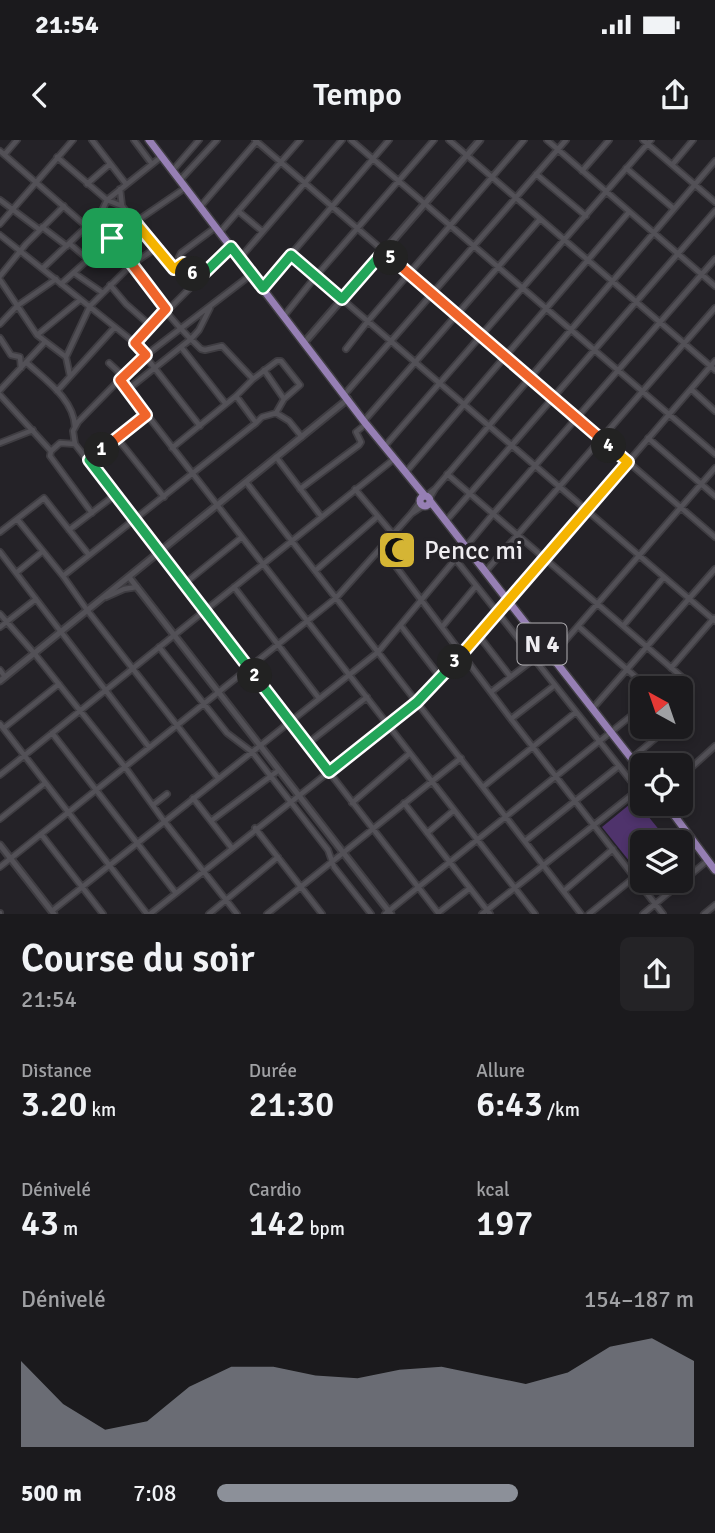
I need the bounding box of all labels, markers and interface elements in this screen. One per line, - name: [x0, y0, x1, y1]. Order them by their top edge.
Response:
- text: 21:54: [35, 9, 99, 41]
- text: Tempo: [313, 75, 402, 114]
- icon: back: [21, 76, 59, 114]
- icon: share: [656, 76, 694, 114]
- pin: [82, 208, 142, 268]
- icon: arrive: [93, 219, 131, 257]
- pin: 5: [374, 240, 408, 276]
- text: 5: [385, 245, 396, 269]
- pin: 6: [176, 256, 210, 292]
- text: 6: [187, 261, 198, 285]
- pin: 4: [592, 428, 626, 464]
- pin: 1: [84, 432, 119, 468]
- text: 4: [603, 433, 614, 457]
- text: 1: [96, 437, 107, 461]
- mosque icon: Pencc mi: [376, 529, 418, 571]
- place label: Pencc mi: [424, 535, 523, 567]
- road number: N 4: [518, 624, 566, 664]
- pin: 3: [438, 644, 472, 680]
- text: 3: [449, 649, 460, 673]
- pin: 2: [238, 658, 272, 694]
- text: 2: [249, 663, 260, 687]
- north arrow: [630, 676, 693, 738]
- map controls: [630, 676, 693, 893]
- button: locate: [630, 753, 693, 816]
- button: layers: [630, 830, 693, 893]
- text: Course du soir: [21, 935, 254, 982]
- button: share: [620, 937, 694, 1011]
- text: 21:54: [21, 985, 77, 1014]
- text: Distance: [21, 1059, 92, 1083]
- text: Durée: [249, 1059, 297, 1083]
- text: Allure: [476, 1059, 525, 1083]
- text: 3.20: [21, 1083, 87, 1126]
- text: 21:30: [249, 1083, 334, 1126]
- text: 6:43: [476, 1083, 543, 1126]
- text: km: [87, 1098, 116, 1122]
- text: /km: [543, 1098, 580, 1122]
- text: Dénivelé: [21, 1178, 91, 1202]
- text: Cardio: [249, 1178, 301, 1202]
- text: kcal: [476, 1178, 510, 1202]
- text: 43: [21, 1202, 59, 1245]
- text: 142: [249, 1202, 305, 1245]
- text: 197: [476, 1202, 533, 1245]
- text: m: [59, 1217, 78, 1241]
- text: bpm: [305, 1217, 345, 1241]
- text: Dénivelé: [21, 1285, 106, 1314]
- text: 154–187 m: [584, 1285, 694, 1314]
- text: 500 m: [21, 1479, 82, 1508]
- text: 7:08: [133, 1479, 176, 1508]

